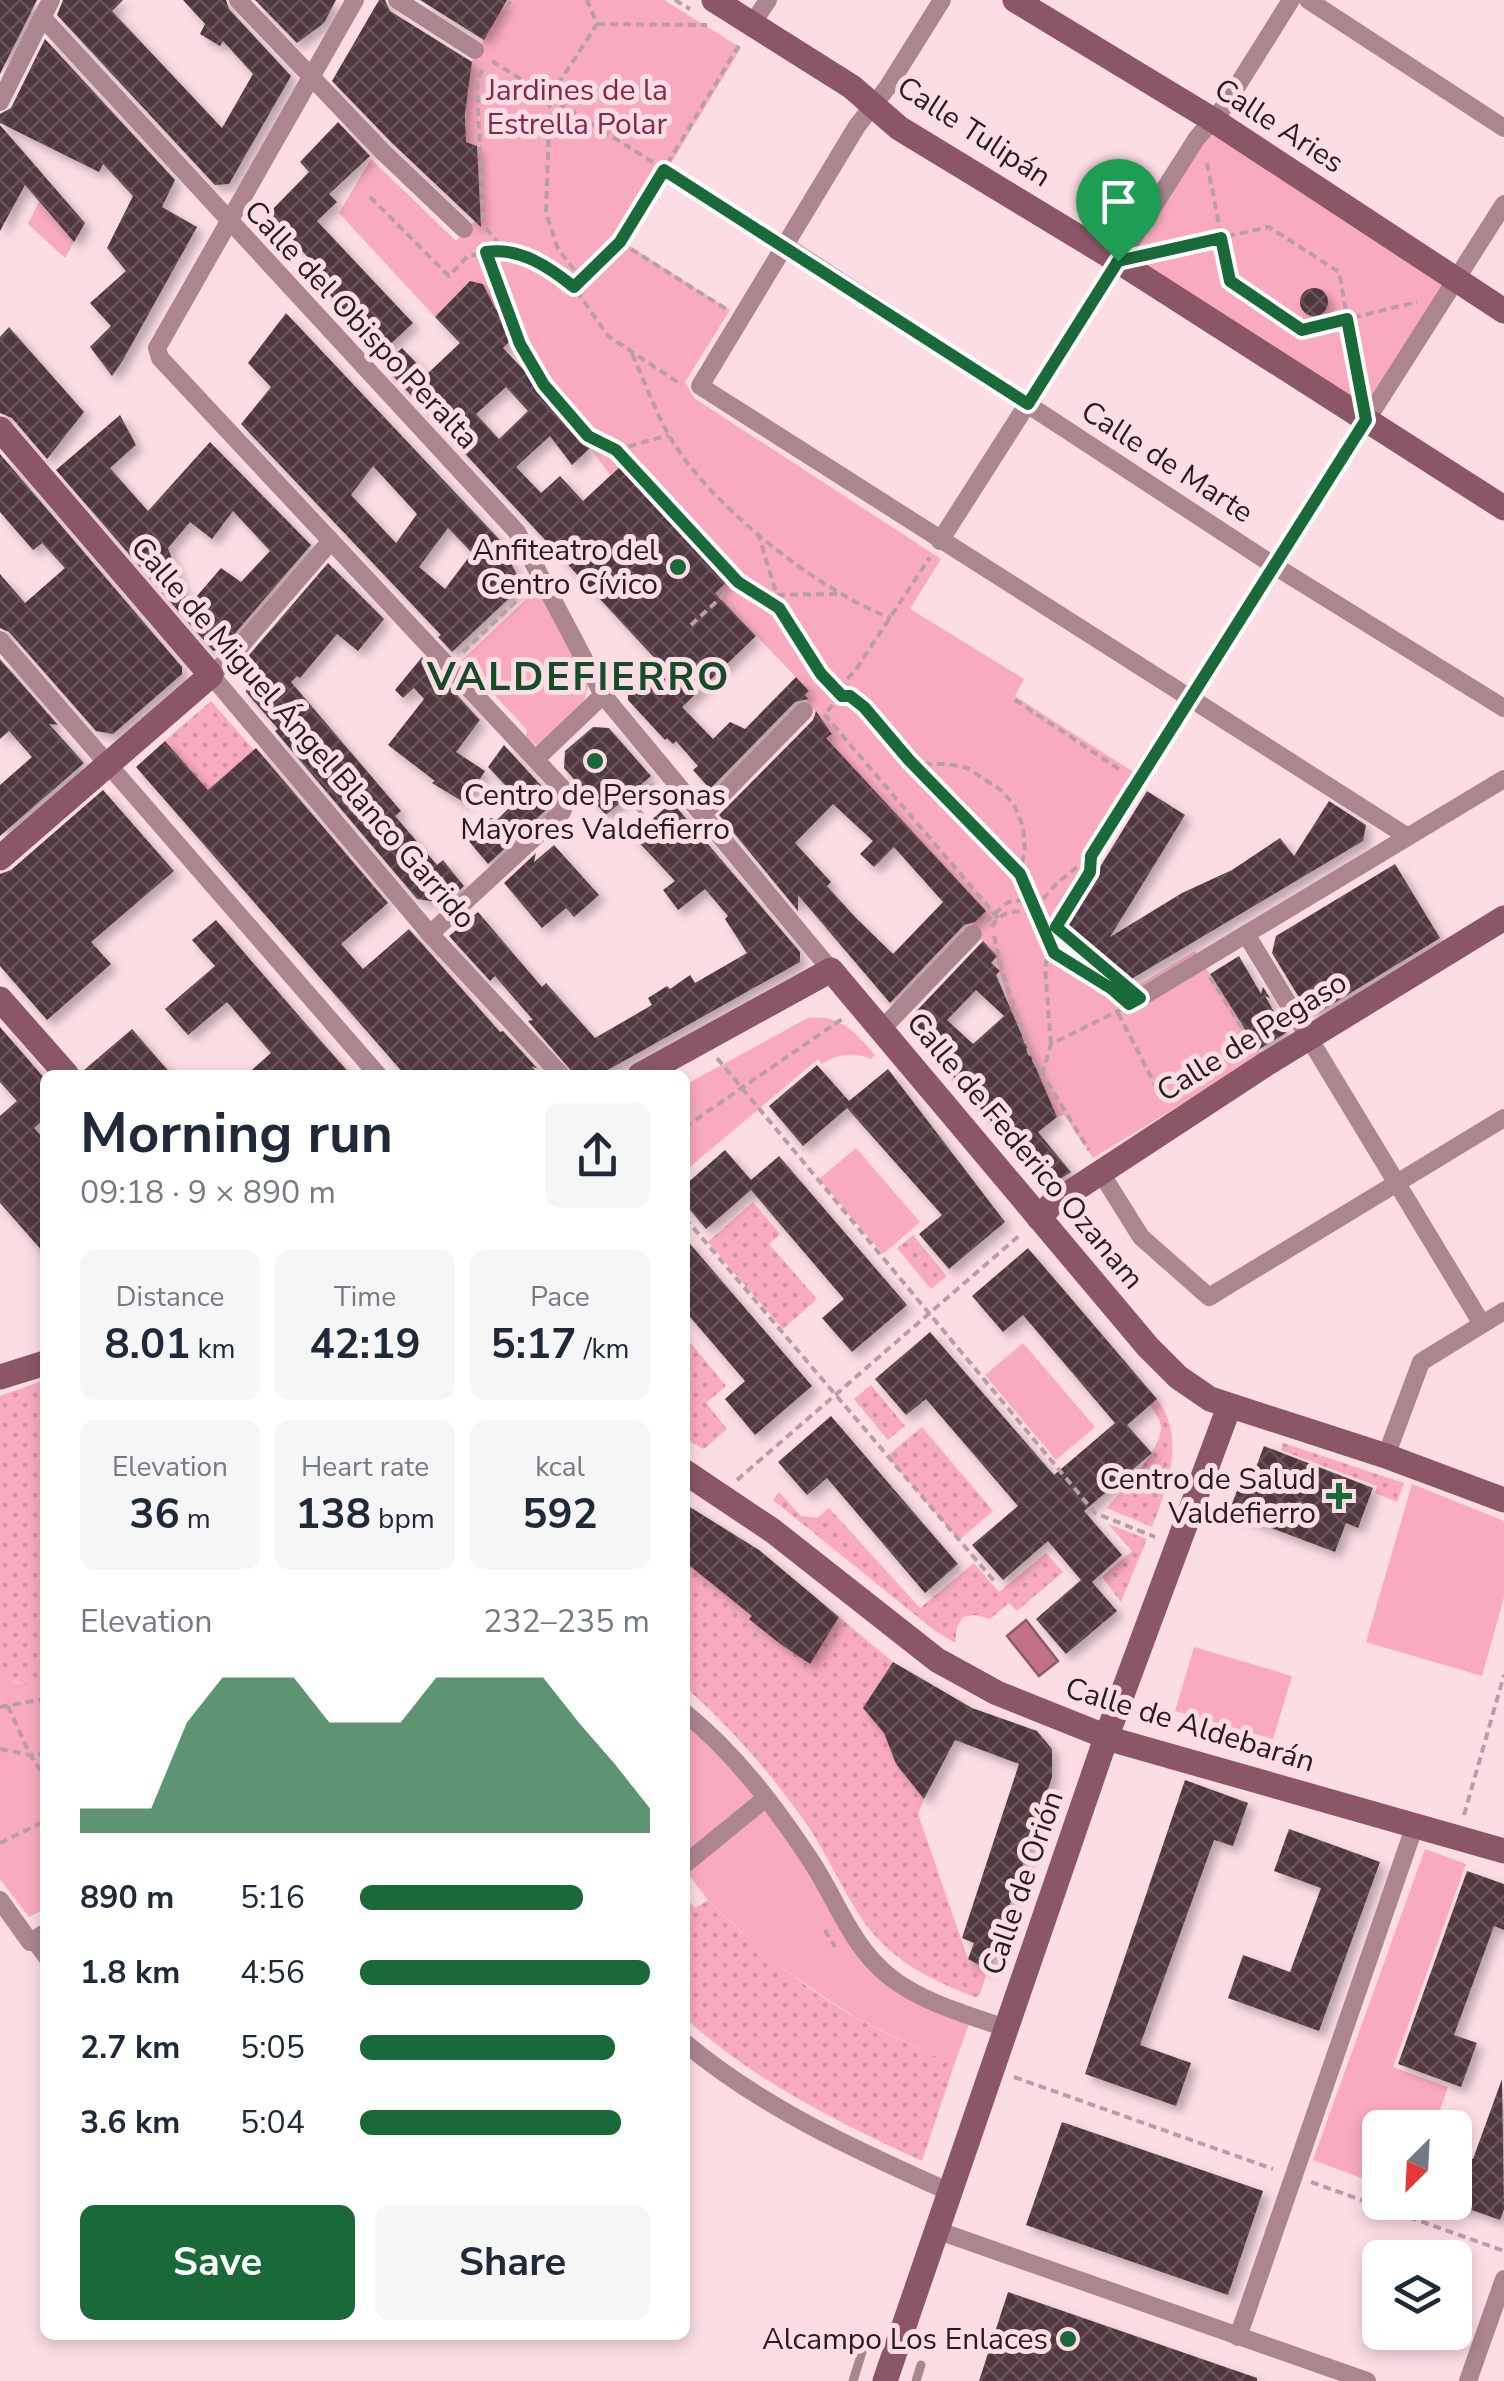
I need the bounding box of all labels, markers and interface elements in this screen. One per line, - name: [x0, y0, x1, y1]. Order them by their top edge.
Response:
- street label: Calle Tulipán: [889, 67, 1059, 197]
- street label: Calle Aries: [1206, 69, 1352, 183]
- park label: Jardines de la Estrella Polar: [485, 70, 668, 145]
- pin: [1076, 159, 1161, 262]
- icon: arrive: [1091, 174, 1146, 229]
- street label: Calle del Obispo Peralta: [235, 192, 487, 458]
- street label: Calle de Marte: [1073, 391, 1261, 533]
- street label: Calle de Miguel Ángel Blanco Garrido: [121, 528, 485, 938]
- place label: Anfiteatro del Centro Cívico: [472, 530, 658, 605]
- marker: Anfiteatro del Centro Cívico: [667, 556, 689, 578]
- district label: VALDEFIERRO: [426, 650, 731, 704]
- marker: Centro de Personas Mayores Valdefierro: [584, 750, 606, 772]
- place label: Centro de Personas Mayores Valdefierro: [460, 775, 730, 850]
- street label: Calle de Pegaso: [1149, 962, 1355, 1112]
- street label: Calle de Federico Ozanam: [897, 1004, 1153, 1298]
- text: Morning run: [80, 1096, 393, 1171]
- button: share: [545, 1103, 650, 1208]
- text: 09:18 · 9 × 890 m: [80, 1171, 336, 1214]
- text: Distance: [116, 1278, 224, 1316]
- text: Time: [334, 1278, 396, 1316]
- text: Pace: [530, 1278, 590, 1316]
- text: 8.01: [104, 1316, 190, 1373]
- text: 42:19: [309, 1316, 421, 1373]
- text: 5:17: [490, 1316, 577, 1373]
- text: km: [190, 1330, 236, 1368]
- text: /km: [577, 1330, 630, 1368]
- text: Elevation: [112, 1448, 228, 1486]
- text: Heart rate: [301, 1448, 429, 1486]
- text: kcal: [535, 1448, 585, 1486]
- place label: Centro de Salud Valdefierro: [1100, 1459, 1316, 1534]
- marker: Centro de Salud Valdefierro: [1326, 1483, 1352, 1509]
- text: 36: [129, 1486, 180, 1543]
- text: 138: [295, 1486, 371, 1543]
- text: 592: [522, 1486, 598, 1543]
- text: m: [180, 1500, 211, 1538]
- text: bpm: [371, 1500, 435, 1538]
- text: Elevation: [80, 1600, 213, 1643]
- text: 232–235 m: [483, 1600, 650, 1643]
- street label: Calle de Aldebarán: [1060, 1668, 1320, 1782]
- street label: Calle de Orión: [972, 1785, 1074, 1981]
- text: 890 m: [80, 1876, 174, 1919]
- text: 5:16: [240, 1876, 305, 1919]
- text: 1.8 km: [80, 1951, 180, 1994]
- text: 4:56: [240, 1951, 305, 1994]
- text: 2.7 km: [80, 2026, 180, 2069]
- text: 5:05: [240, 2026, 305, 2069]
- text: 3.6 km: [80, 2101, 180, 2144]
- text: 5:04: [240, 2101, 305, 2144]
- north arrow: [1362, 2110, 1472, 2220]
- map controls: [1362, 2110, 1472, 2350]
- button: Save: [80, 2205, 355, 2320]
- button: Share: [375, 2205, 650, 2320]
- button: layers: [1362, 2240, 1472, 2350]
- place label: Alcampo Los Enlaces: [762, 2319, 1048, 2360]
- marker: Alcampo Los Enlaces: [1057, 2328, 1079, 2350]

